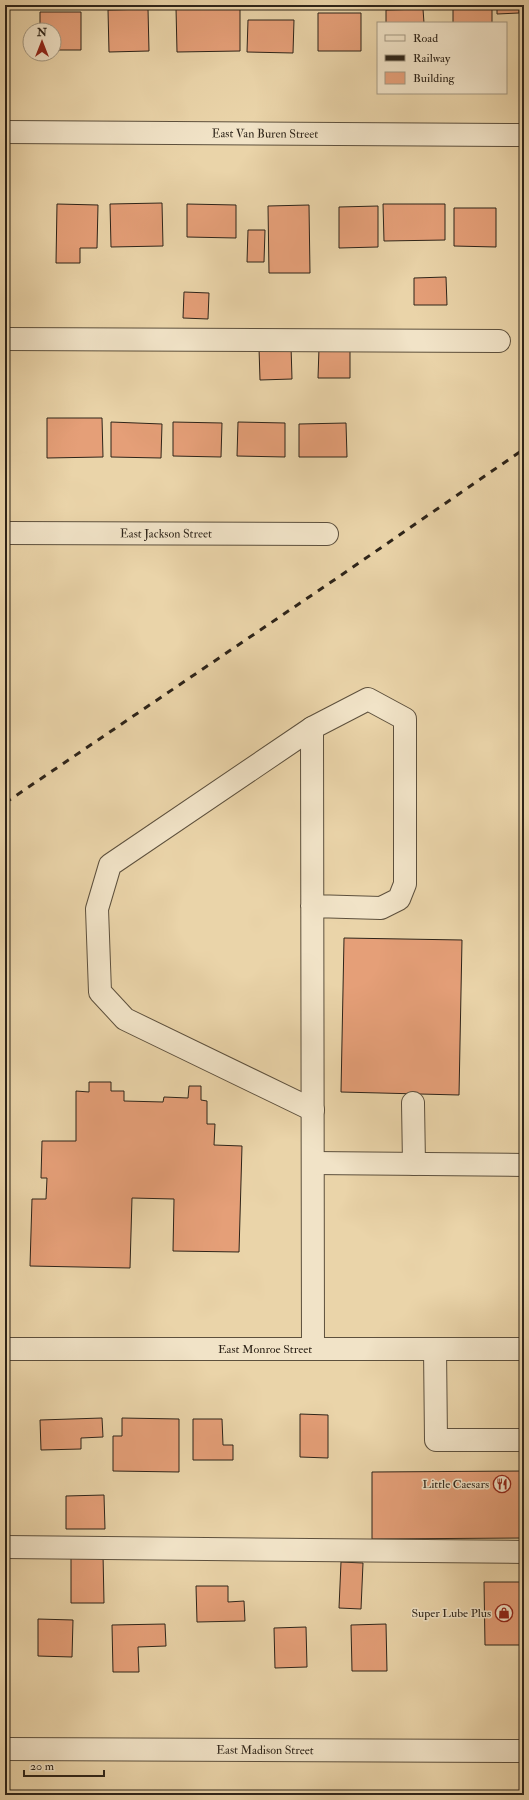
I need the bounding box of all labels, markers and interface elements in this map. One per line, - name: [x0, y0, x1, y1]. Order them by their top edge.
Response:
- north arrow: [22, 22, 62, 62]
- legend: [377, 22, 507, 94]
- text: N: [36, 26, 48, 39]
- text: Road: [413, 31, 438, 46]
- text: Railway: [413, 51, 451, 66]
- text: Building: [413, 71, 456, 86]
- street label: East Van Buren Street: [212, 126, 318, 141]
- street label: East Jackson Street: [120, 526, 212, 541]
- street label: East Monroe Street: [218, 1342, 312, 1357]
- restaurant icon: Little Caesars: [492, 1474, 512, 1494]
- place label: Little Caesars: [423, 1477, 489, 1492]
- shop icon: Super Lube Plus: [494, 1603, 514, 1623]
- place label: Super Lube Plus: [411, 1606, 491, 1621]
- street label: East Madison Street: [216, 1742, 314, 1758]
- scale bar: [24, 1752, 104, 1778]
- text: 20 m: [30, 1759, 55, 1774]

